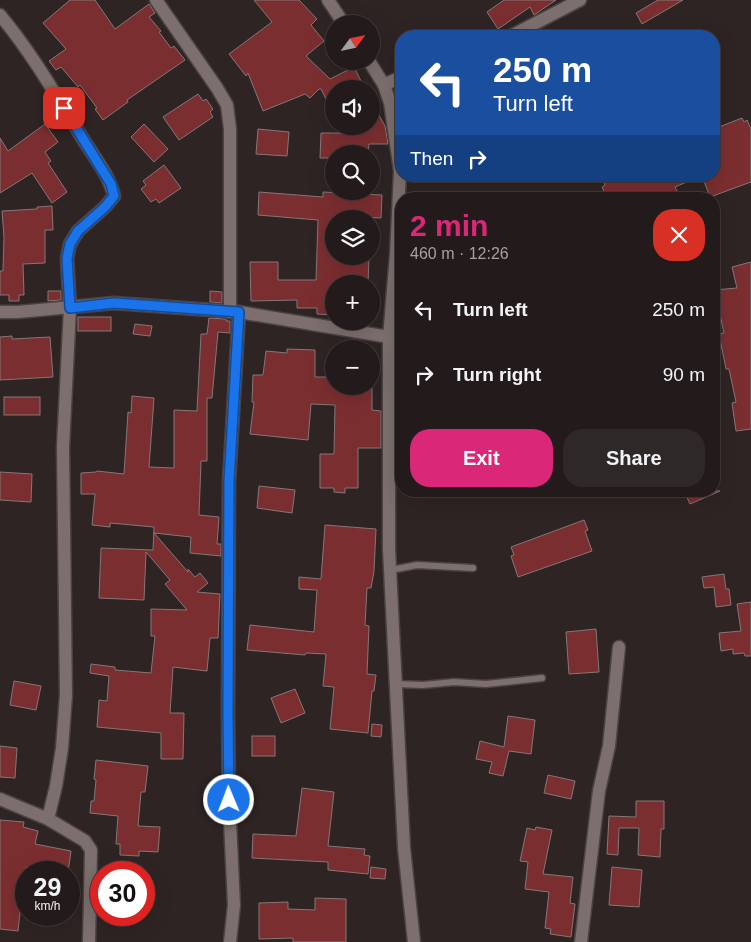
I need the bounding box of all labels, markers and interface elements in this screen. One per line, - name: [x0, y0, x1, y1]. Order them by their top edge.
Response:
- north arrow: [325, 15, 380, 70]
- map controls: [325, 15, 380, 395]
- icon: left: [410, 50, 475, 115]
- text: 250 m: [493, 50, 592, 89]
- button: sound: [325, 80, 380, 135]
- pin: [43, 87, 85, 129]
- text: Turn left: [493, 91, 573, 116]
- icon: arrive: [50, 94, 78, 122]
- button: search: [325, 145, 380, 200]
- icon: right: [463, 145, 491, 173]
- text: Then: [410, 148, 453, 169]
- text: 2 min: [410, 209, 488, 242]
- button: close: [653, 209, 705, 261]
- button: layers: [325, 210, 380, 265]
- text: 460 m · 12:26: [410, 245, 509, 262]
- button: +: [325, 275, 380, 330]
- icon: left: [410, 296, 438, 324]
- text: Turn left: [453, 299, 528, 320]
- text: 250 m: [652, 299, 705, 320]
- button: −: [325, 340, 380, 395]
- icon: right: [410, 361, 438, 389]
- text: Turn right: [453, 364, 541, 385]
- text: 90 m: [663, 364, 705, 385]
- button: Exit: [410, 429, 553, 487]
- button: Share: [563, 429, 705, 487]
- position arrow: [202, 773, 254, 825]
- speed limit sign: 30: [90, 861, 155, 926]
- text: 29: [34, 873, 61, 901]
- text: km/h: [34, 899, 61, 913]

